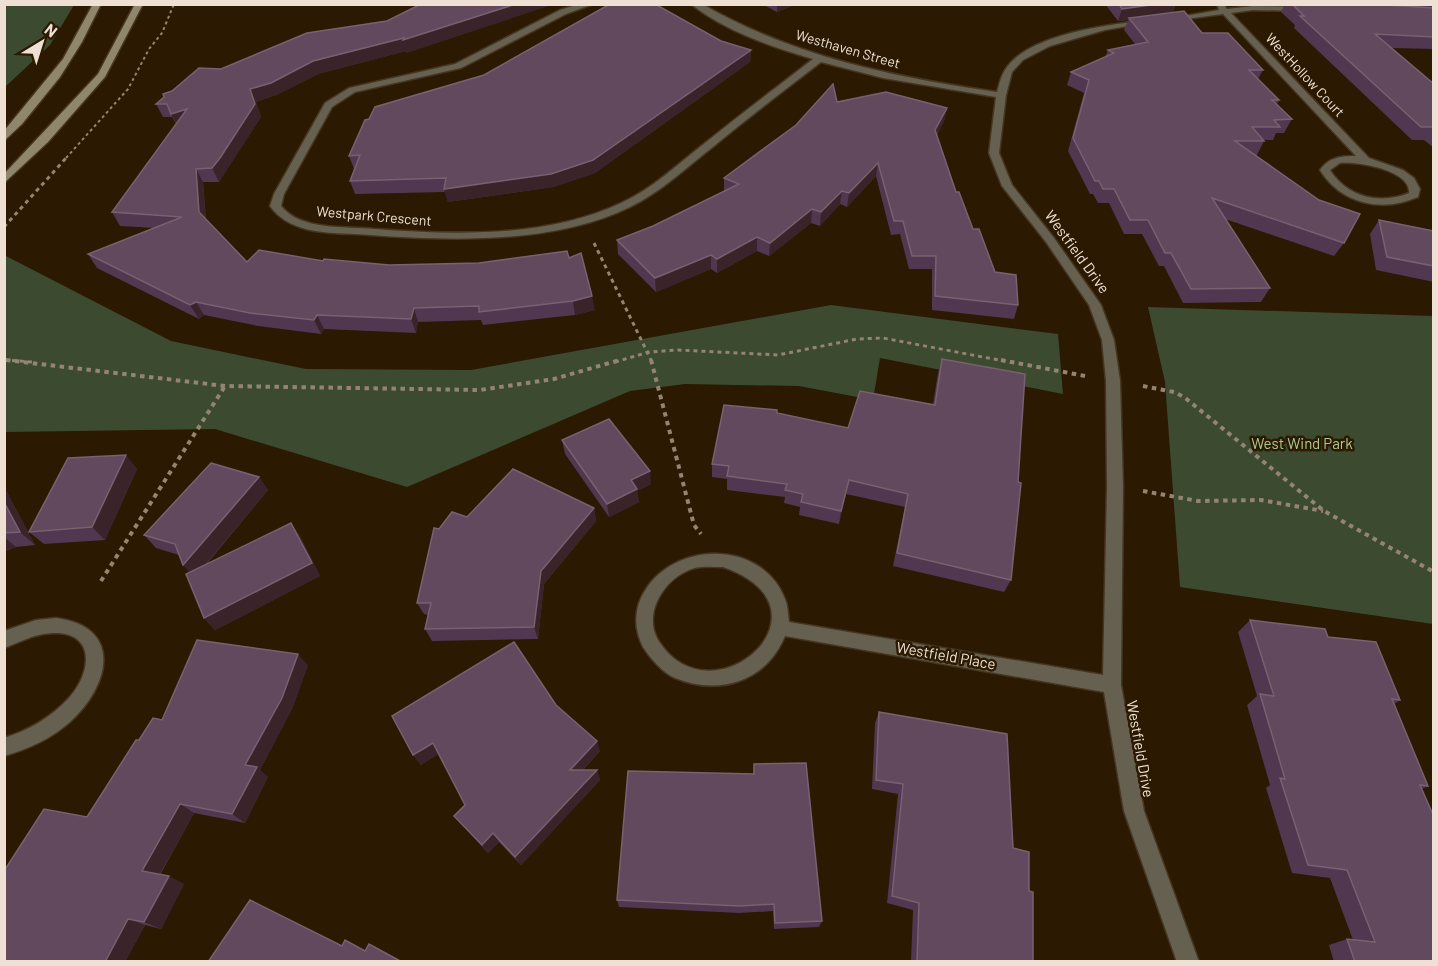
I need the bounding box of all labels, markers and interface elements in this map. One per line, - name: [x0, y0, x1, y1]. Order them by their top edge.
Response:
- north arrow: [12, 12, 72, 72]
- text: N: [42, 19, 62, 41]
- street label: Westhaven Street: [794, 25, 902, 72]
- street label: WestHollow Court: [1262, 29, 1348, 120]
- street label: Westpark Crescent: [316, 202, 432, 229]
- street label: Westfield Drive: [1042, 206, 1114, 296]
- park label: West Wind Park: [1251, 434, 1353, 452]
- street label: Westfield Place: [895, 637, 997, 673]
- street label: Westfield Drive: [1124, 699, 1158, 799]

